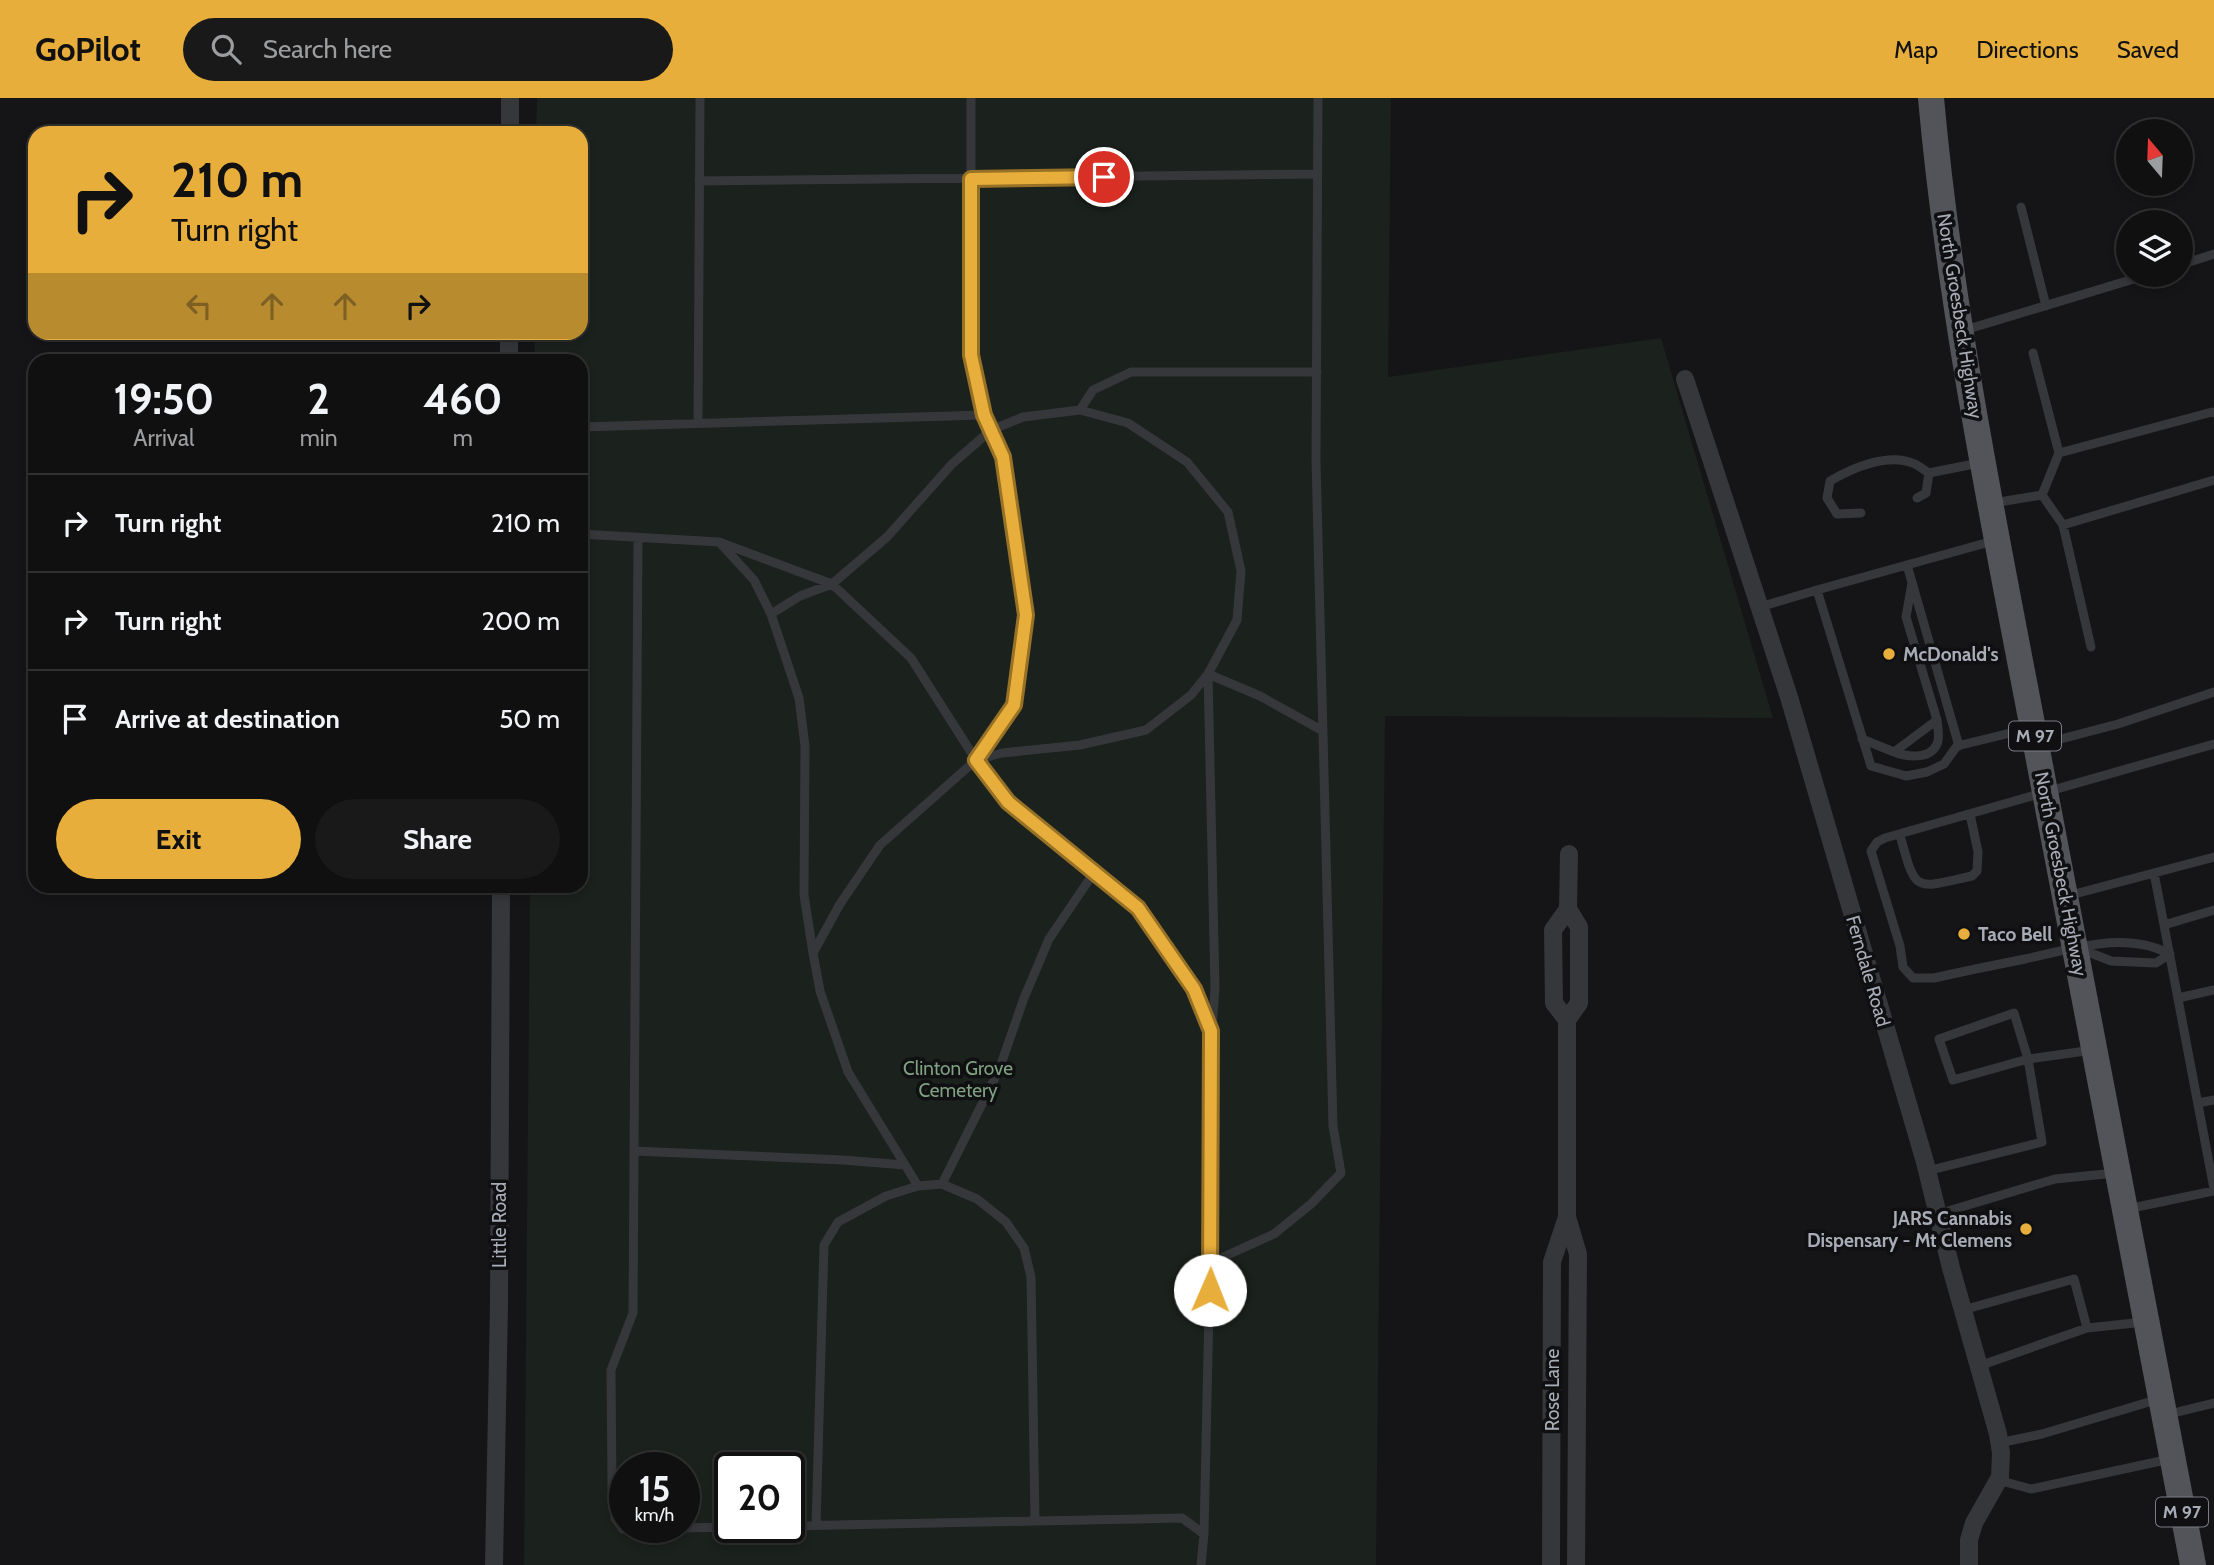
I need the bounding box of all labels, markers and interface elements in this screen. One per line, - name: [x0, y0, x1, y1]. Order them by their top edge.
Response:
- search box: [183, 18, 673, 81]
- text: GoPilot: [35, 29, 141, 69]
- icon: search: [207, 30, 245, 68]
- text: Search here: [263, 33, 392, 65]
- text: Map: [1894, 35, 1938, 64]
- text: Directions: [1976, 35, 2079, 64]
- text: Saved: [2117, 35, 2179, 64]
- north arrow: [2116, 119, 2193, 196]
- map controls: [2116, 119, 2193, 287]
- pin: [1074, 147, 1134, 207]
- text: 210 m: [171, 150, 303, 209]
- icon: right: [56, 154, 147, 245]
- icon: arrive: [1085, 158, 1123, 196]
- text: Turn right: [171, 210, 298, 249]
- button: layers: [2116, 210, 2193, 287]
- street label: North Groesbeck Highway: [1932, 212, 1988, 421]
- icon: left: [180, 287, 218, 325]
- icon: ahead: [253, 287, 291, 325]
- icon: ahead: [326, 287, 364, 325]
- icon: right: [399, 287, 437, 325]
- text: 19:50: [114, 373, 214, 425]
- text: 2: [308, 373, 330, 425]
- text: 460: [423, 373, 502, 425]
- text: Arrival: [133, 424, 194, 452]
- text: min: [300, 424, 338, 452]
- text: m: [453, 424, 473, 452]
- icon: right: [56, 504, 94, 542]
- text: Turn right: [115, 507, 221, 539]
- text: 210 m: [491, 507, 560, 539]
- icon: right: [56, 602, 94, 640]
- text: Turn right: [115, 605, 221, 637]
- text: 200 m: [481, 605, 560, 637]
- place label: McDonald's: [1903, 643, 1999, 666]
- marker: McDonald's: [1881, 646, 1897, 662]
- icon: arrive: [56, 700, 94, 738]
- text: Arrive at destination: [115, 703, 340, 735]
- text: 50 m: [499, 703, 560, 735]
- road number: M 97: [2009, 722, 2061, 750]
- street label: North Groesbeck Highway: [2030, 770, 2092, 978]
- button: Exit: [56, 799, 301, 879]
- button: Share: [315, 799, 560, 879]
- street label: Ferndale Road: [1841, 913, 1895, 1029]
- place label: Taco Bell: [1978, 923, 2052, 946]
- marker: Taco Bell: [1956, 926, 1972, 942]
- park label: Clinton Grove Cemetery: [903, 1057, 1013, 1102]
- street label: Little Road: [488, 1182, 511, 1268]
- place label: JARS Cannabis Dispensary - Mt Clemens: [1807, 1207, 2012, 1252]
- marker: JARS Cannabis Dispensary - Mt Clemens: [2018, 1221, 2034, 1237]
- position arrow: [1173, 1253, 1247, 1327]
- street label: Rose Lane: [1541, 1349, 1564, 1431]
- speed limit sign: 20: [714, 1452, 805, 1543]
- text: 15: [639, 1467, 670, 1510]
- road number: M 97: [2156, 1498, 2208, 1526]
- text: km/h: [635, 1504, 674, 1526]

